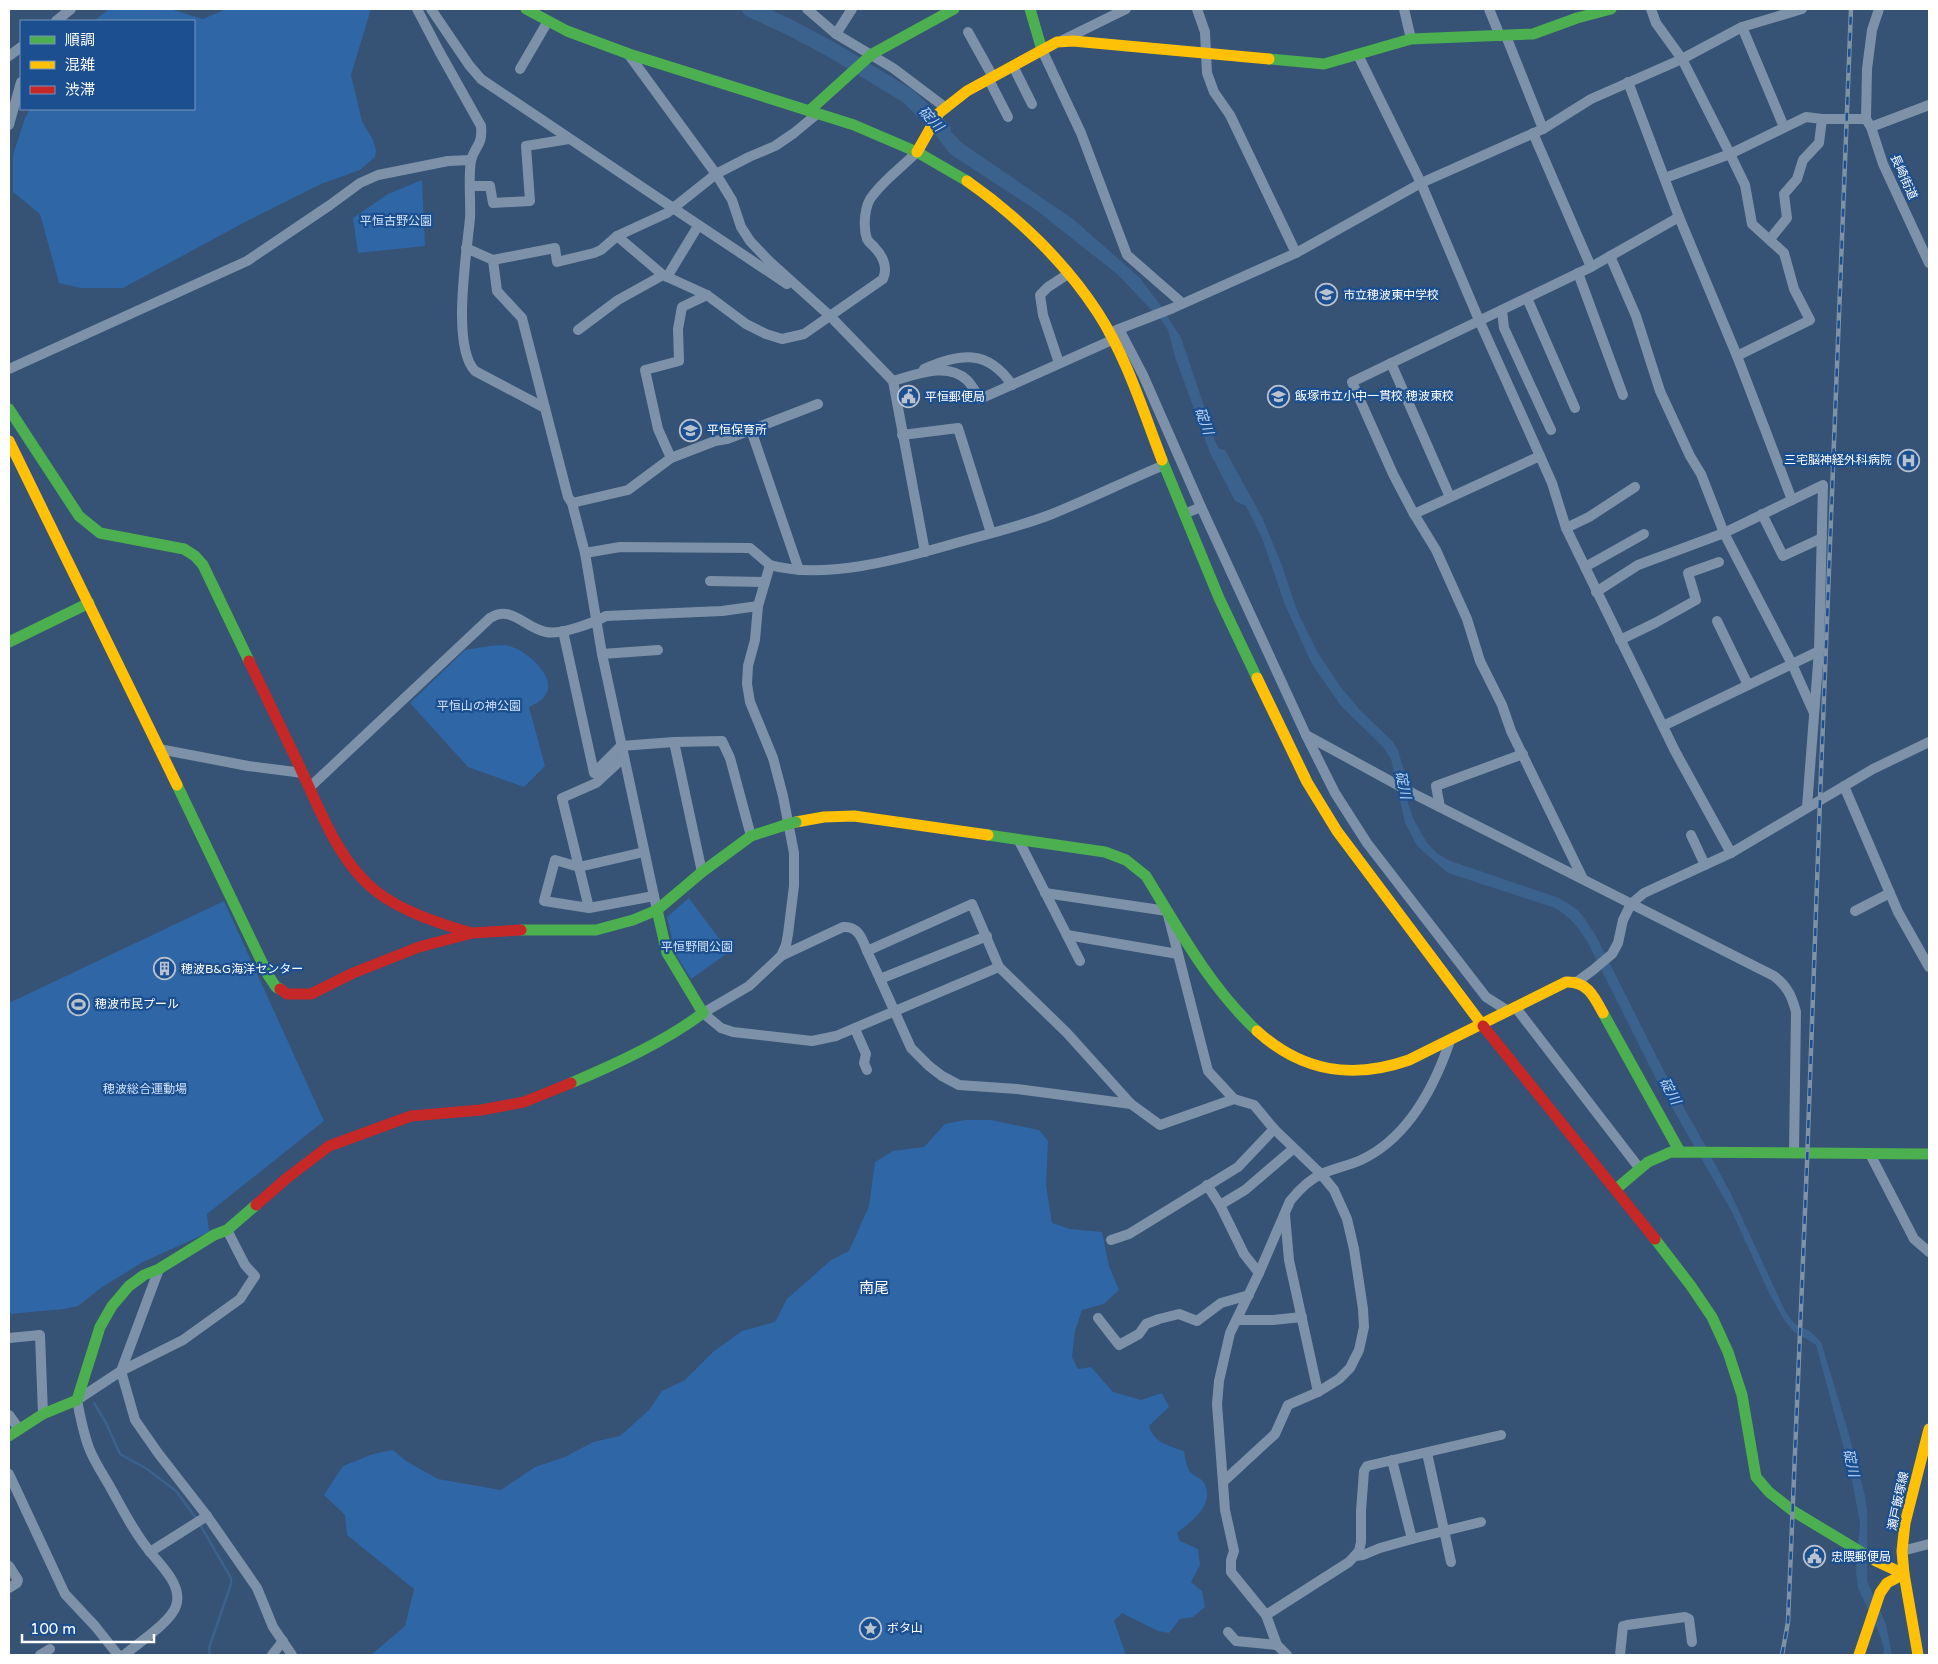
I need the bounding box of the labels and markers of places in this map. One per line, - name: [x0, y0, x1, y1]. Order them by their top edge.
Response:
- school or university icon: 市立穂波東中学校: [1315, 283, 1339, 307]
- place label: 市立穂波東中学校: [1343, 288, 1439, 302]
- school or university icon: 飯塚市立小中一貫校 穂波東校: [1267, 384, 1291, 408]
- public building icon: 平恒郵便局: [897, 385, 921, 409]
- place label: 飯塚市立小中一貫校 穂波東校: [1295, 389, 1454, 403]
- place label: 平恒郵便局: [925, 390, 985, 404]
- school or university icon: 平恒保育所: [679, 418, 703, 442]
- place label: 平恒保育所: [707, 423, 767, 437]
- hospital icon: 三宅脳神経外科病院: [1896, 448, 1920, 472]
- place label: 三宅脳神経外科病院: [1784, 453, 1892, 467]
- building icon: 穂波B&G海洋センター: [153, 957, 177, 981]
- place label: 穂波B&G海洋センター: [181, 962, 303, 976]
- sports icon: 穂波市民プール: [67, 992, 91, 1016]
- place label: 穂波市民プール: [95, 997, 179, 1011]
- public building icon: 忠隈郵便局: [1803, 1545, 1827, 1569]
- place label: 忠隈郵便局: [1831, 1550, 1891, 1564]
- place icon: ボタ山: [859, 1616, 883, 1640]
- place label: ボタ山: [887, 1621, 923, 1635]

